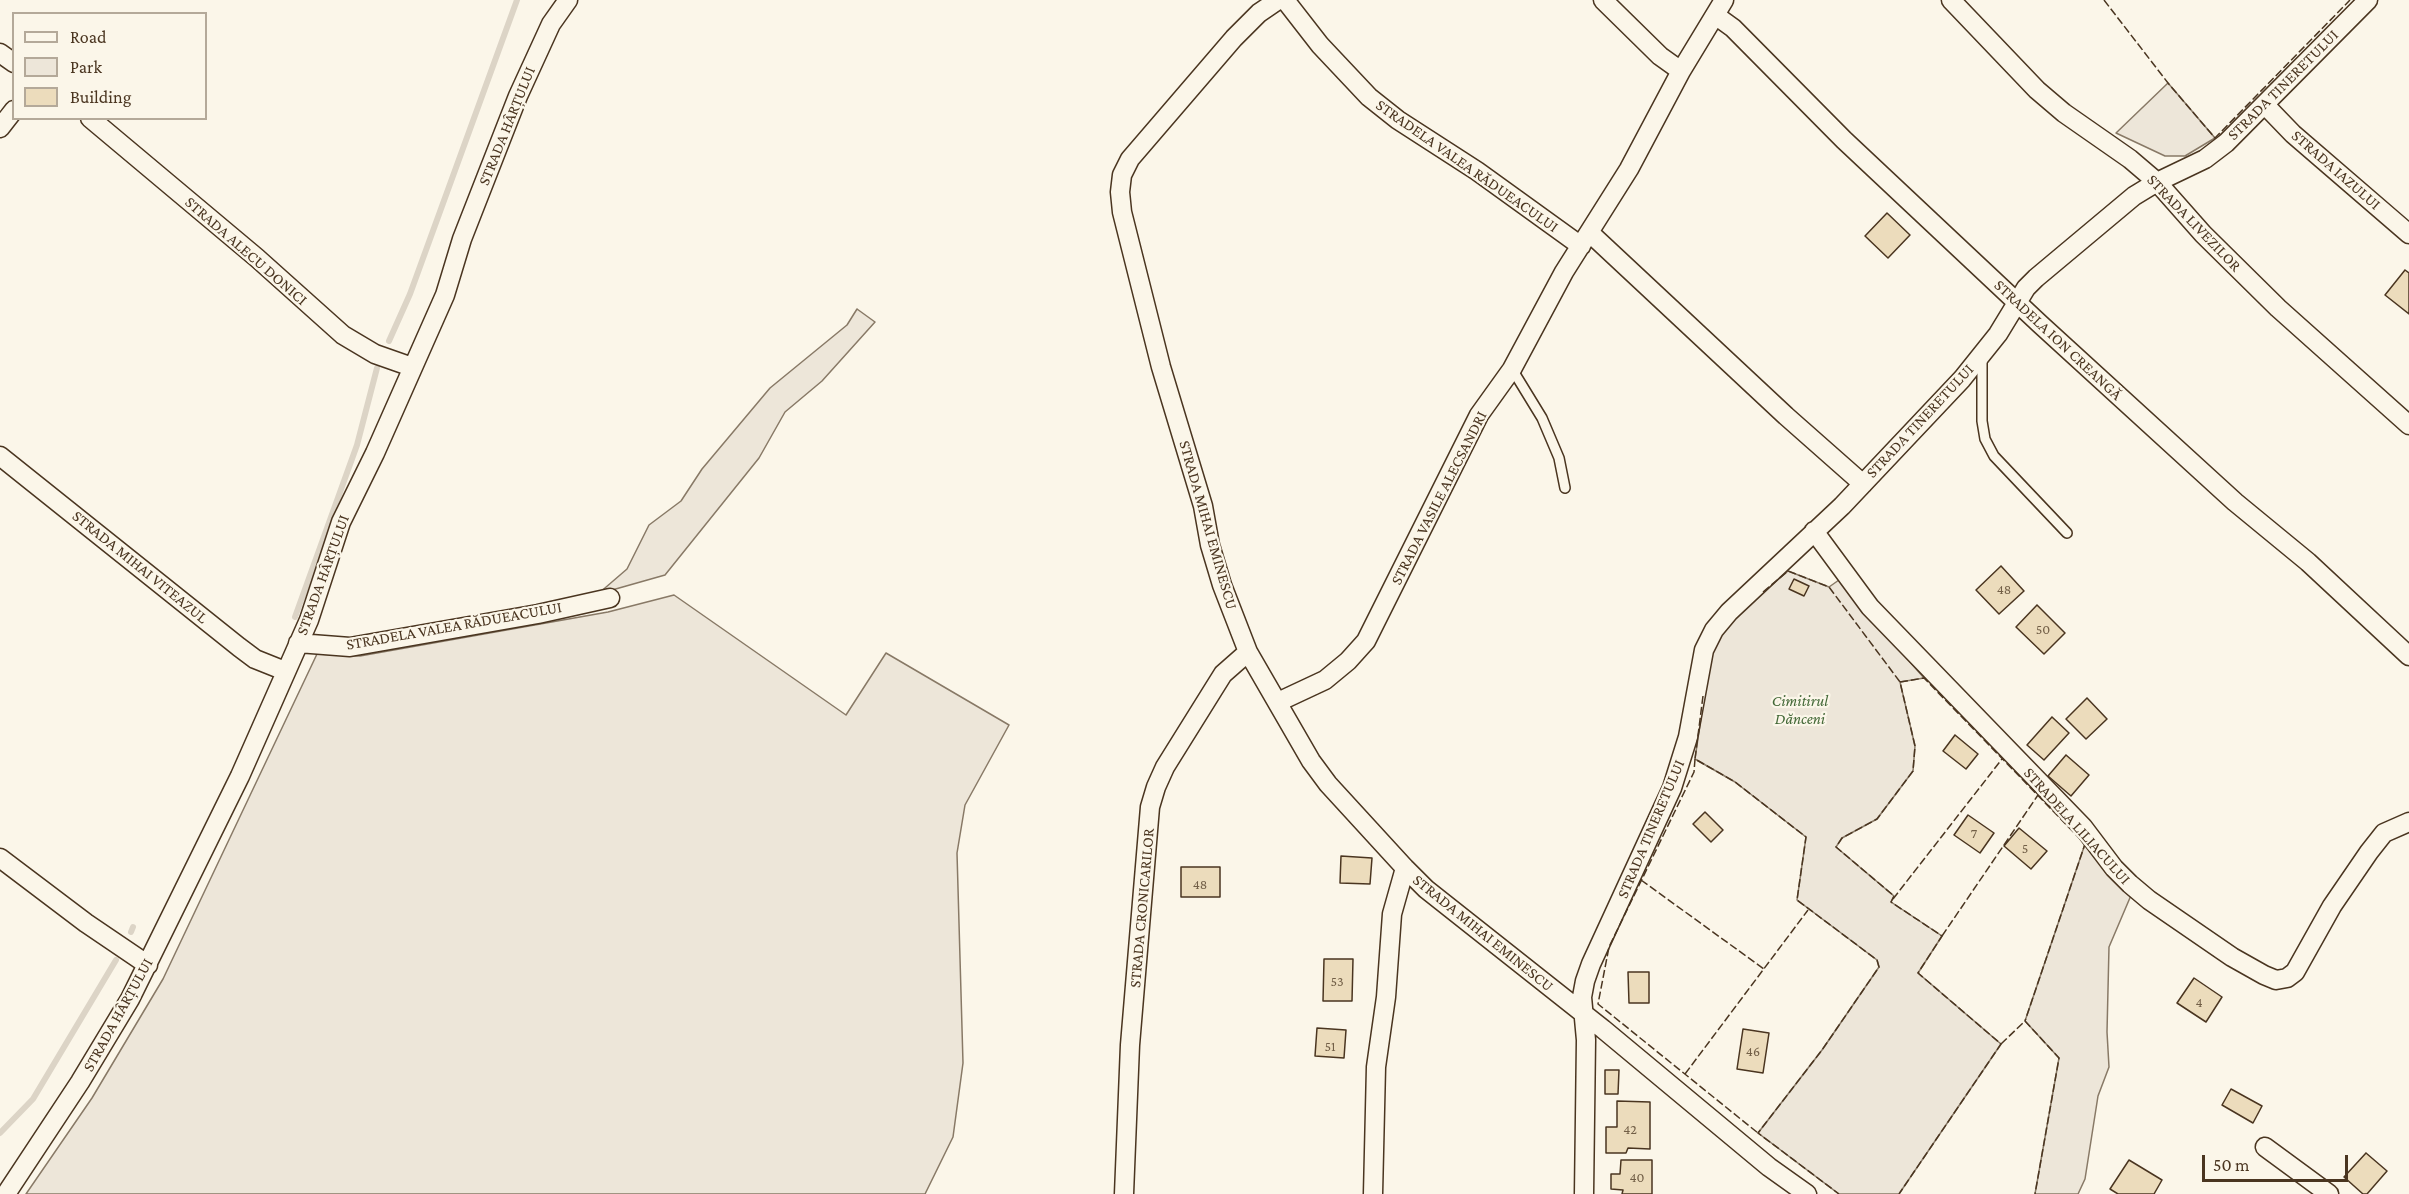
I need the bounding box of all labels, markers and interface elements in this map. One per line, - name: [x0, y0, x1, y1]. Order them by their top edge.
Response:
- legend: [12, 12, 207, 120]
- street label: STRADA TINERETULUI: [2224, 26, 2342, 144]
- text: Road: [70, 27, 107, 47]
- text: Park: [70, 57, 102, 77]
- street label: STRADA HÂRȚULUI: [474, 64, 540, 188]
- text: Building: [70, 87, 131, 107]
- street label: STRADELA VALEA RĂDUEACULUI: [1372, 95, 1562, 237]
- street label: STRADA IAZULUI: [2287, 126, 2385, 214]
- street label: STRADA LIVEZILOR: [2143, 170, 2245, 276]
- street label: STRADA ALECU DONICI: [181, 193, 311, 309]
- street label: STRADELA ION CREANGĂ: [1990, 276, 2126, 404]
- street label: STRADA TINERETULUI: [1862, 360, 1978, 482]
- street label: STRADA VASILE ALECSANDRI: [1387, 408, 1491, 588]
- street label: STRADA MIHAI EMINESCU: [1175, 438, 1241, 612]
- street label: STRADA MIHAI VITEAZUL: [68, 506, 212, 628]
- street label: STRADA HÂRȚULUI: [292, 512, 354, 638]
- house number: 48: [1997, 582, 2011, 598]
- street label: STRADELA VALEA RĂDUEACULUI: [345, 598, 563, 654]
- house number: 50: [2036, 622, 2050, 638]
- park label: Cimitirul Dănceni: [1772, 691, 1828, 729]
- street label: STRADA TINERETULUI: [1613, 757, 1689, 901]
- street label: STRADELA LILIACULUI: [2019, 764, 2135, 888]
- house number: 7: [1971, 826, 1977, 842]
- street label: STRADA CRONICARILOR: [1125, 827, 1159, 989]
- house number: 5: [2022, 841, 2028, 857]
- street label: STRADA MIHAI EMINESCU: [1409, 870, 1557, 996]
- house number: 48: [1193, 877, 1207, 893]
- street label: STRADA HÂRȚULUI: [79, 955, 157, 1075]
- house number: 53: [1330, 974, 1344, 990]
- house number: 4: [2195, 995, 2203, 1011]
- house number: 51: [1324, 1039, 1336, 1055]
- house number: 46: [1746, 1044, 1760, 1060]
- house number: 42: [1623, 1122, 1637, 1138]
- scale bar: [2205, 1143, 2350, 1181]
- text: 50 m: [2213, 1155, 2250, 1175]
- house number: 40: [1629, 1170, 1645, 1186]

